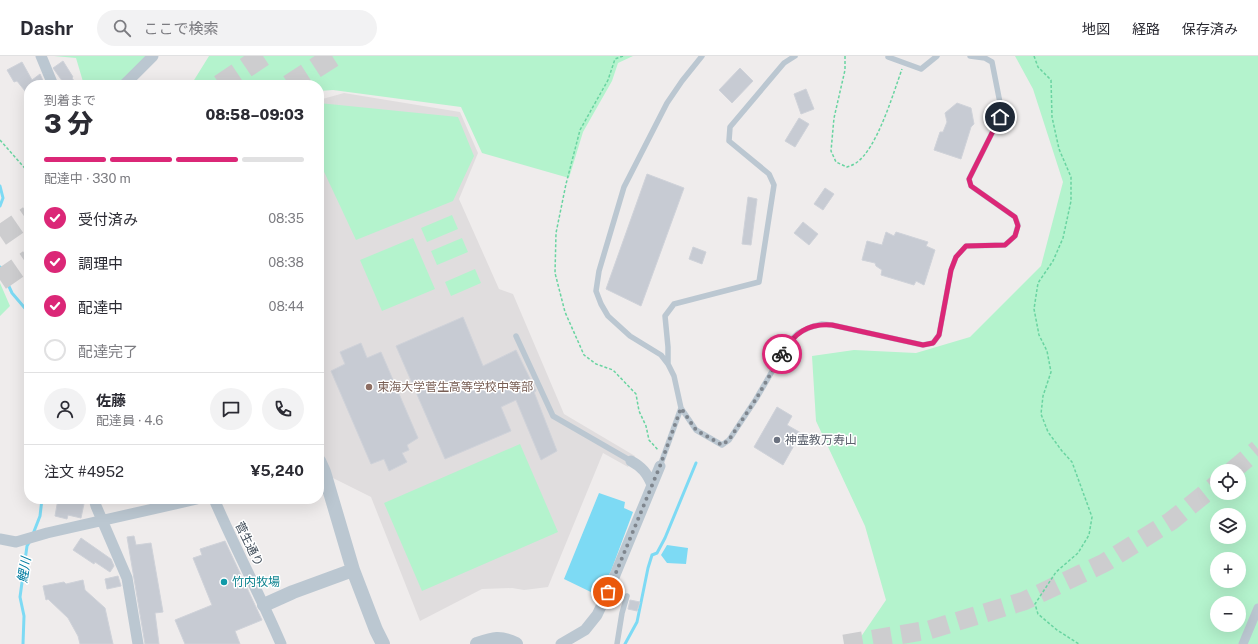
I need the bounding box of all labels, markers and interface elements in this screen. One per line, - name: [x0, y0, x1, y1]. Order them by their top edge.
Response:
- search box: [97, 10, 377, 46]
- text: Dashr: [20, 17, 73, 39]
- icon: search: [111, 17, 133, 39]
- text: ここで検索: [143, 20, 218, 37]
- text: 地図: [1082, 21, 1110, 37]
- text: 経路: [1132, 21, 1160, 37]
- text: 保存済み: [1182, 21, 1238, 37]
- text: 到着まで: [44, 93, 96, 108]
- pin: [983, 100, 1017, 134]
- text: 08:58–09:03: [205, 106, 304, 123]
- icon: home: [989, 106, 1011, 128]
- text: 3 分: [44, 108, 93, 139]
- text: 配達中 · 330 m: [44, 171, 131, 186]
- icon: check: [44, 207, 66, 229]
- text: 受付済み: [78, 211, 138, 228]
- text: 08:35: [268, 211, 304, 226]
- icon: check: [44, 251, 66, 273]
- text: 調理中: [78, 255, 123, 272]
- text: 08:38: [268, 255, 304, 270]
- icon: check: [44, 295, 66, 317]
- text: 配達中: [78, 299, 123, 316]
- text: 08:44: [269, 299, 304, 314]
- courier: [762, 334, 802, 374]
- text: 配達完了: [78, 343, 138, 360]
- icon: bike: [771, 343, 793, 365]
- place label: 東海大学菅生高等学校中等部: [377, 380, 533, 394]
- marker: 東海大学菅生高等学校中等部: [364, 382, 374, 392]
- button: person: [44, 388, 86, 430]
- button: chat: [210, 388, 252, 430]
- button: phone: [262, 388, 304, 430]
- text: 佐藤: [96, 392, 126, 409]
- text: 配達員 · 4.6: [96, 413, 163, 428]
- place label: 神霊教万寿山: [785, 433, 857, 447]
- marker: 神霊教万寿山: [772, 435, 782, 445]
- text: ¥5,240: [251, 462, 304, 479]
- text: 注文 #4952: [44, 463, 124, 480]
- map controls: [1210, 464, 1246, 632]
- button: locate: [1210, 464, 1246, 500]
- button: layers: [1210, 508, 1246, 544]
- street label: 菅生通り: [232, 519, 266, 569]
- button: +: [1210, 552, 1246, 588]
- water label: 鯉川: [15, 554, 34, 584]
- place label: 竹内牧場: [232, 575, 280, 589]
- pin: [591, 575, 625, 609]
- marker: 竹内牧場: [219, 577, 229, 587]
- icon: bag: [597, 581, 619, 603]
- button: −: [1210, 596, 1246, 632]

